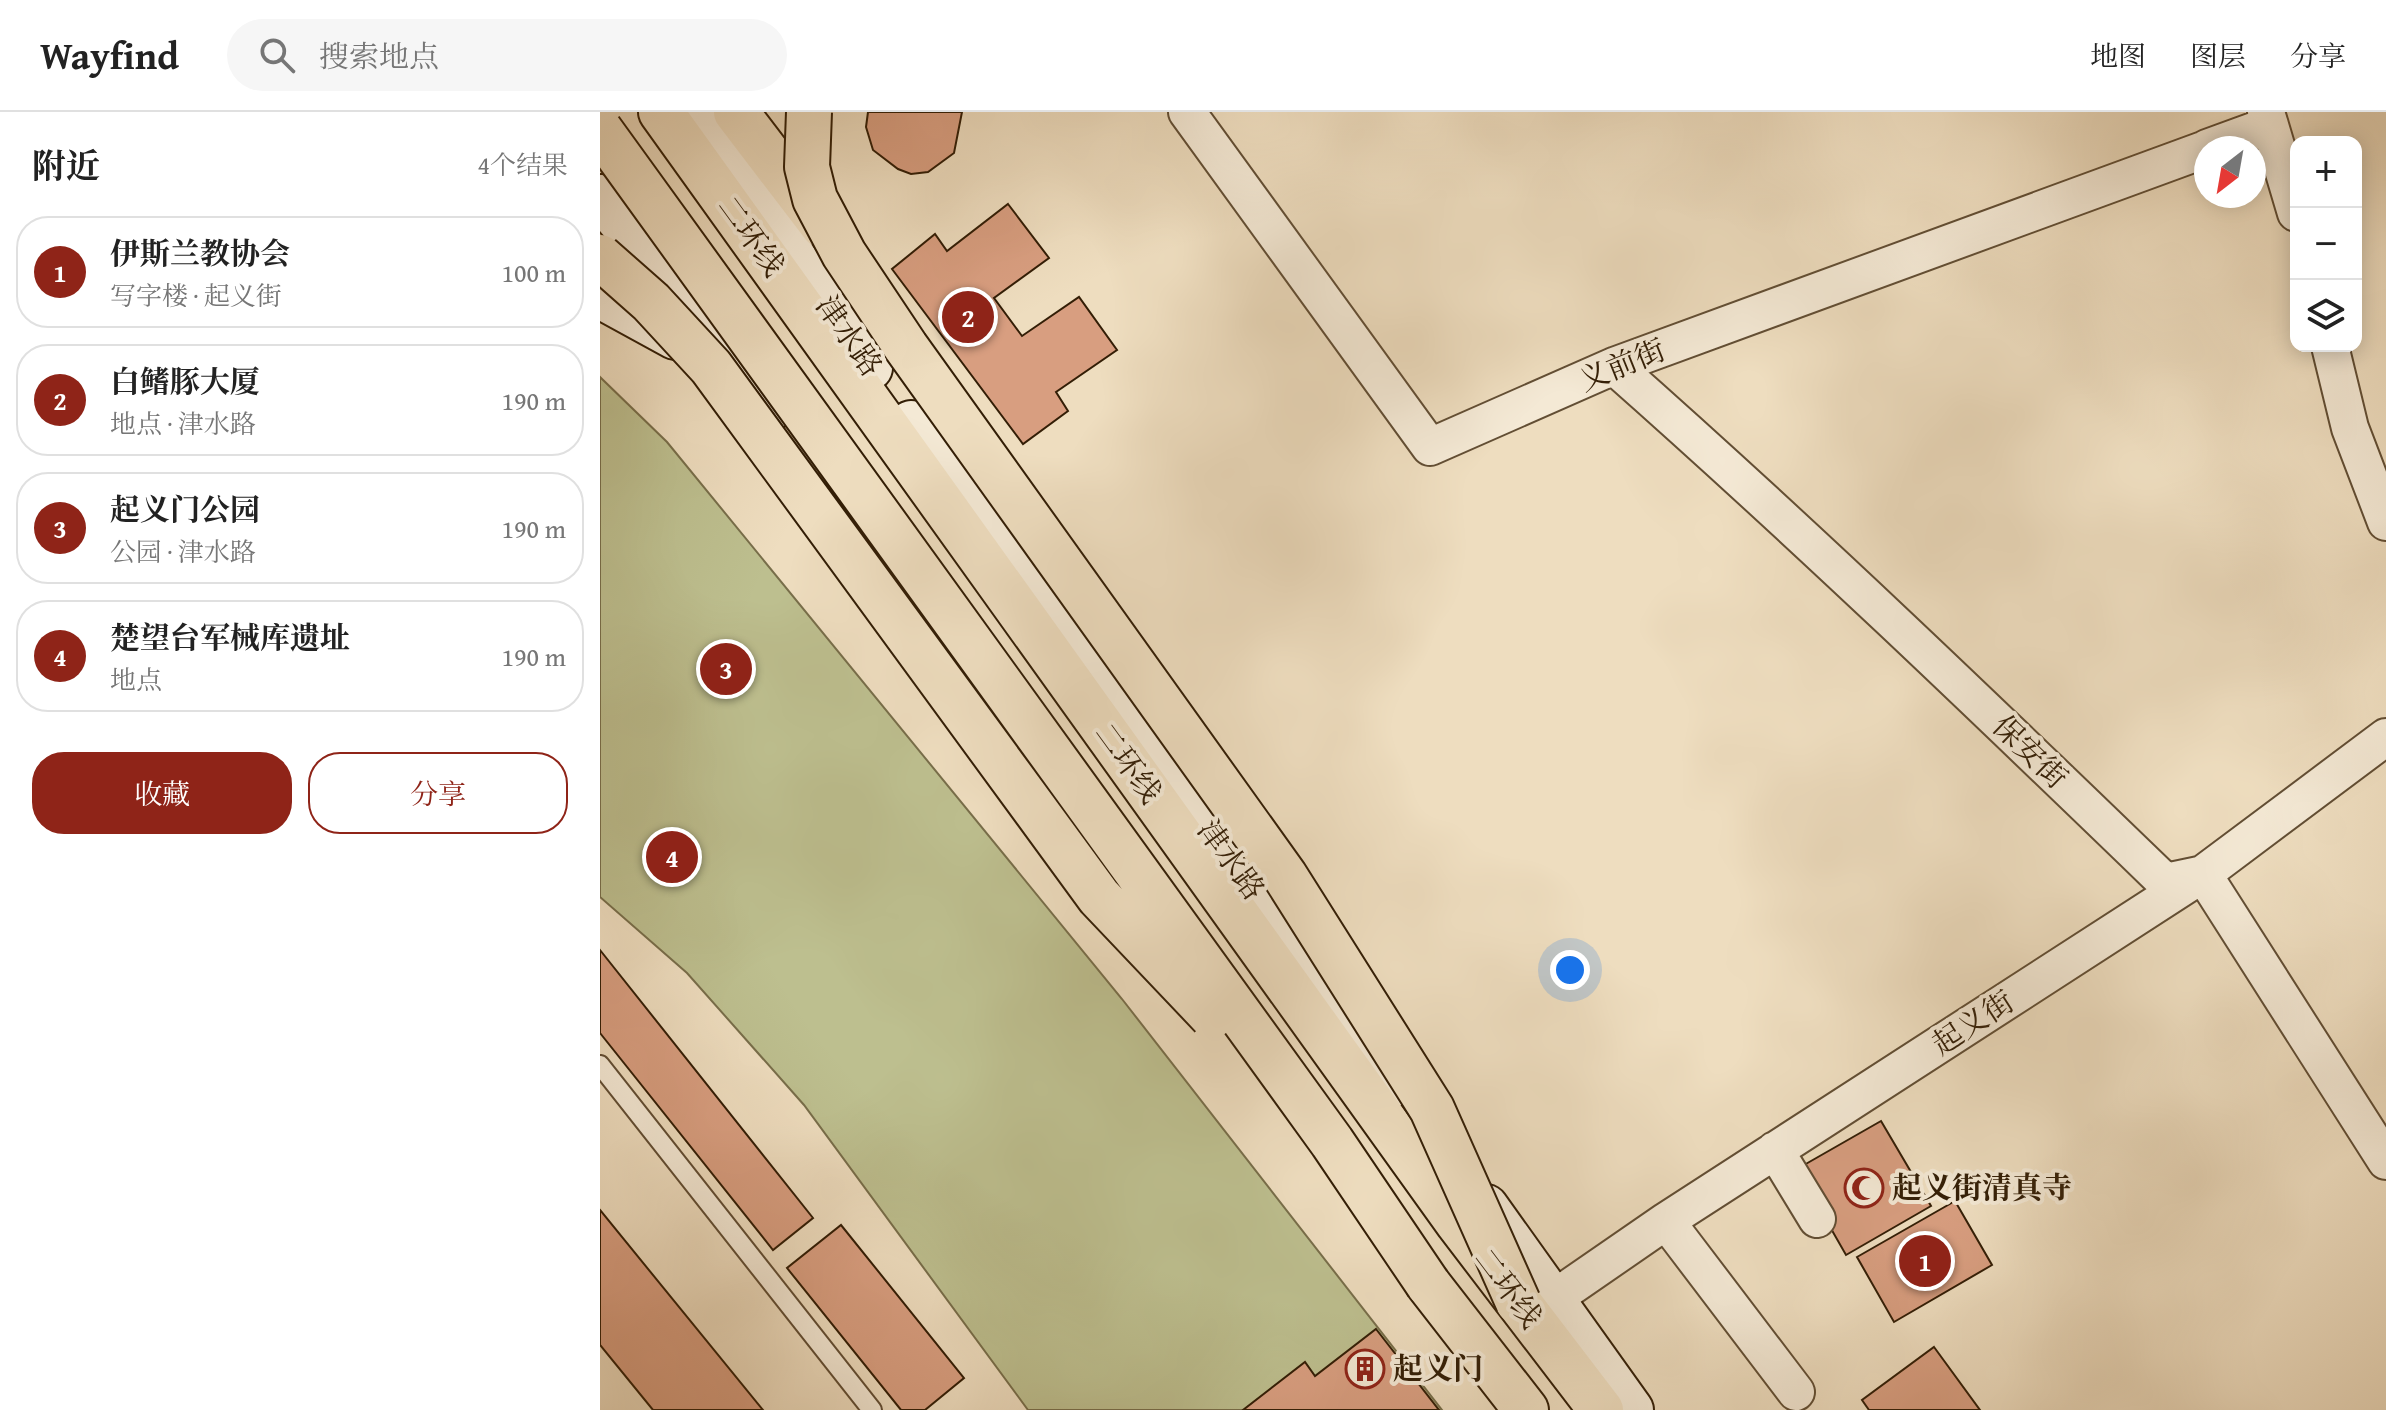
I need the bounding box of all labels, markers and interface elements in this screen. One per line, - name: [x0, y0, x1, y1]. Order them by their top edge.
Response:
- search box: [227, 19, 787, 91]
- text: Wayfind: [40, 27, 179, 83]
- icon: search: [255, 33, 299, 77]
- text: 搜索地点: [319, 34, 439, 78]
- text: 地图: [2090, 35, 2146, 76]
- text: 图层: [2190, 35, 2246, 76]
- text: 分享: [2290, 35, 2346, 76]
- north arrow: [2194, 136, 2266, 208]
- map controls: [2290, 136, 2362, 352]
- button: +: [2290, 136, 2362, 208]
- text: 附近: [32, 141, 100, 190]
- text: 4个结果: [477, 145, 568, 184]
- street label: 二环线: [708, 186, 796, 285]
- button: −: [2290, 208, 2362, 280]
- text: 伊斯兰教协会: [110, 231, 290, 275]
- text: 1: [53, 253, 67, 292]
- text: 100 m: [501, 253, 566, 292]
- text: 写字楼 · 起义街: [110, 276, 282, 315]
- button: layers: [2290, 280, 2362, 352]
- street label: 津水路: [806, 286, 894, 385]
- pin: 2: [942, 287, 994, 347]
- street label: 义前街: [1572, 327, 1672, 401]
- text: 白鳍豚大厦: [110, 359, 260, 403]
- text: 2: [53, 381, 67, 420]
- text: 190 m: [501, 381, 566, 420]
- text: 地点 · 津水路: [110, 404, 256, 443]
- text: 起义门公园: [110, 487, 260, 531]
- text: 3: [53, 509, 67, 548]
- text: 190 m: [501, 509, 566, 548]
- text: 公园 · 津水路: [110, 532, 256, 571]
- text: 楚望台军械库遗址: [110, 615, 350, 659]
- text: 4: [53, 637, 67, 676]
- text: 190 m: [501, 637, 566, 676]
- pin: 3: [700, 639, 752, 699]
- text: 地点: [110, 660, 162, 699]
- street label: 保安街: [1983, 704, 2078, 798]
- street label: 二环线: [1085, 713, 1173, 812]
- button: 收藏: [32, 752, 292, 834]
- button: 分享: [308, 752, 568, 834]
- street label: 津水路: [1188, 810, 1276, 909]
- pin: 4: [646, 827, 698, 887]
- your location: [1550, 950, 1590, 990]
- street label: 起义街: [1923, 979, 2022, 1065]
- place label: 起义街清真寺: [1892, 1165, 2072, 1209]
- mosque icon: 起义街清真寺: [1843, 1167, 1885, 1209]
- pin: 1: [1899, 1231, 1951, 1291]
- street label: 二环线: [1464, 1238, 1553, 1337]
- place label: 起义门: [1393, 1346, 1483, 1390]
- building icon: 起义门: [1344, 1348, 1386, 1390]

